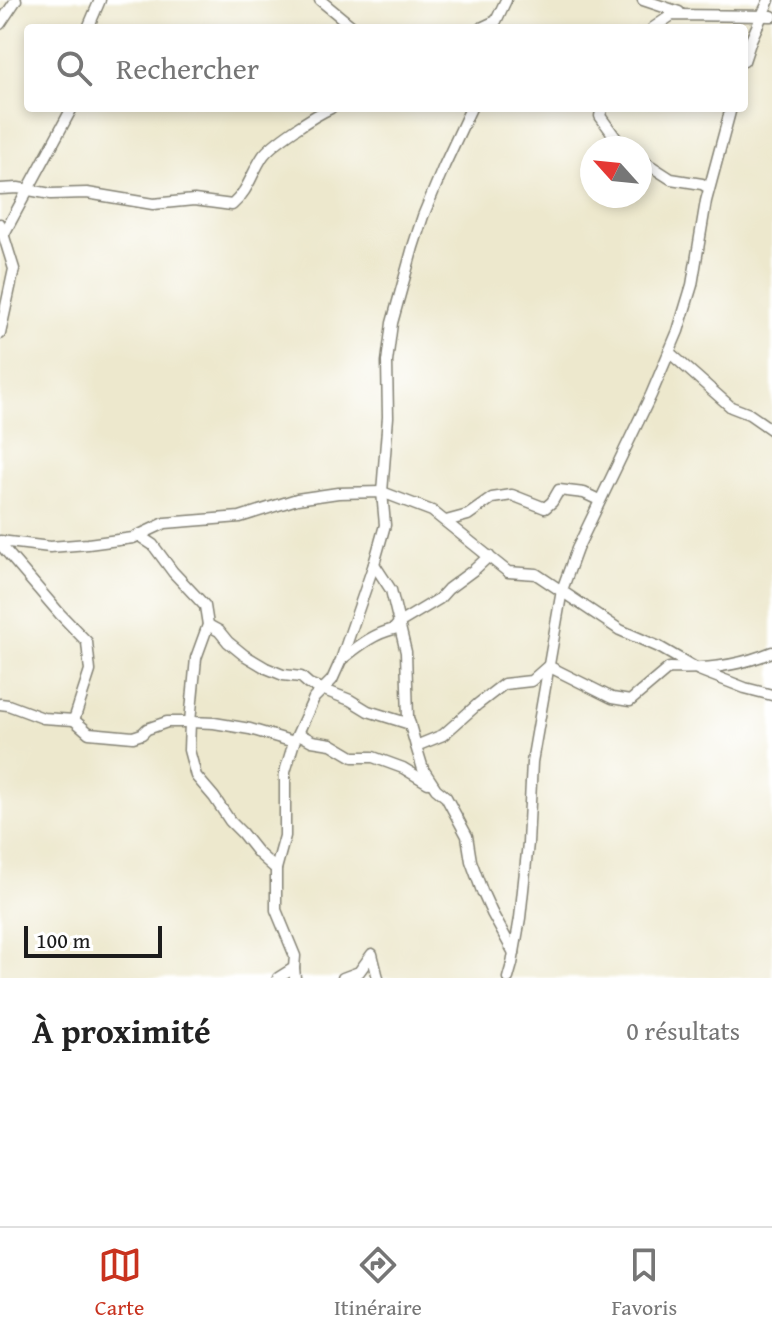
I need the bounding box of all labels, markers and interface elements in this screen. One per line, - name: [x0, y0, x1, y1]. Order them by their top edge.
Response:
- search box: [24, 24, 748, 112]
- icon: search: [52, 46, 96, 90]
- text: Rechercher: [116, 46, 259, 90]
- north arrow: [580, 136, 652, 208]
- scale bar: [24, 922, 162, 958]
- text: 100 m: [36, 924, 91, 956]
- text: À proximité: [32, 1006, 211, 1055]
- text: 0 résultats: [626, 1011, 740, 1050]
- tab: Carte: [95, 1243, 144, 1323]
- tab: Itinéraire: [334, 1243, 422, 1323]
- tab: Favoris: [611, 1243, 677, 1323]

